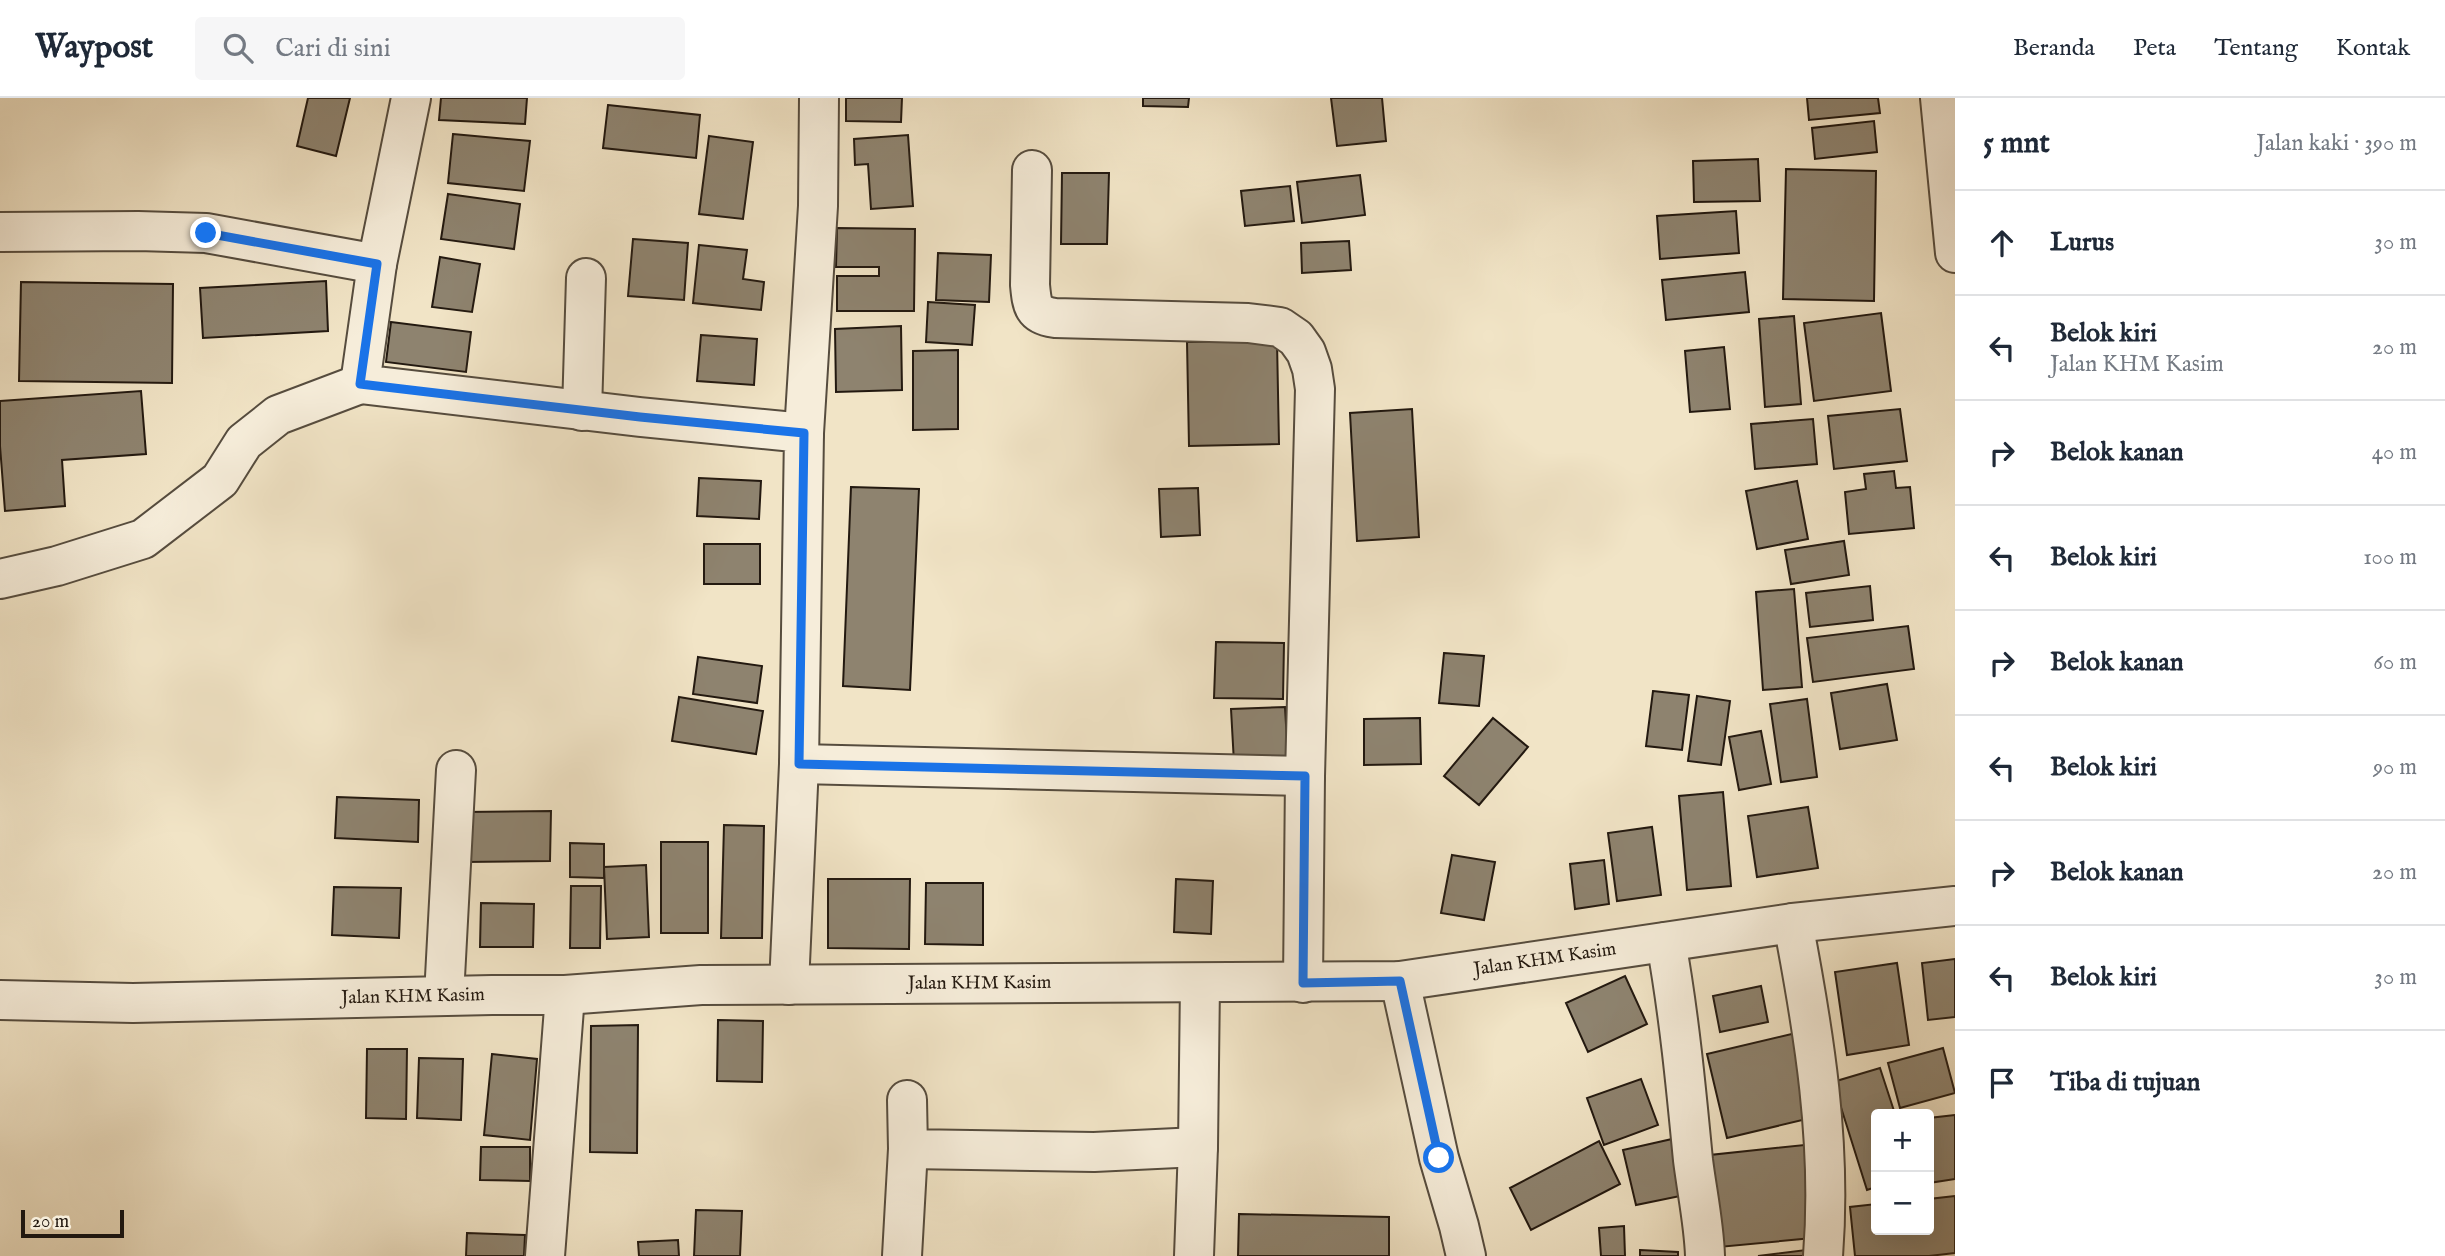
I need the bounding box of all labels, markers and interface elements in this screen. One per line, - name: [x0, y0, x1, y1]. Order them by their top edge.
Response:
- search box: [195, 17, 685, 80]
- text: Waypost: [35, 27, 153, 69]
- icon: search: [219, 29, 257, 67]
- text: Cari di sini: [275, 32, 391, 65]
- text: Beranda: [2013, 33, 2095, 64]
- text: Peta: [2133, 33, 2176, 64]
- text: Tentang: [2214, 33, 2298, 64]
- text: Kontak: [2336, 33, 2410, 64]
- text: 5 mnt: [1983, 125, 2050, 163]
- text: Jalan kaki · 390 m: [2256, 129, 2417, 158]
- route end: [190, 217, 221, 248]
- icon: ahead: [1983, 224, 2021, 262]
- text: Lurus: [2050, 226, 2114, 259]
- text: 30 m: [2374, 228, 2417, 257]
- text: Belok kiri: [2050, 317, 2157, 350]
- icon: left: [1983, 329, 2021, 367]
- text: 20 m: [2372, 333, 2417, 362]
- text: Jalan KHM Kasim: [2050, 350, 2224, 379]
- icon: right: [1983, 434, 2021, 472]
- text: Belok kanan: [2050, 436, 2184, 469]
- text: 40 m: [2372, 438, 2417, 467]
- icon: left: [1983, 539, 2021, 577]
- text: Belok kiri: [2050, 541, 2157, 574]
- text: 100 m: [2363, 543, 2417, 572]
- icon: right: [1983, 644, 2021, 682]
- text: Belok kanan: [2050, 646, 2184, 679]
- text: 60 m: [2373, 648, 2417, 677]
- icon: left: [1983, 749, 2021, 787]
- text: Belok kiri: [2050, 751, 2157, 784]
- text: 90 m: [2373, 753, 2417, 782]
- icon: right: [1983, 854, 2021, 892]
- text: Belok kanan: [2050, 856, 2184, 889]
- text: 20 m: [2372, 858, 2417, 887]
- street label: Jalan KHM Kasim: [1470, 937, 1618, 982]
- icon: left: [1983, 959, 2021, 997]
- text: Belok kiri: [2050, 961, 2157, 994]
- text: 30 m: [2374, 963, 2417, 992]
- street label: Jalan KHM Kasim: [906, 971, 1052, 996]
- street label: Jalan KHM Kasim: [339, 983, 485, 1010]
- icon: arrive: [1983, 1064, 2021, 1102]
- text: Tiba di tujuan: [2050, 1066, 2200, 1099]
- map controls: [1871, 1109, 1934, 1235]
- button: +: [1871, 1109, 1934, 1172]
- route start: [1423, 1142, 1454, 1173]
- button: −: [1871, 1172, 1934, 1235]
- scale bar: [21, 1207, 124, 1239]
- text: 20 m: [32, 1210, 69, 1234]

